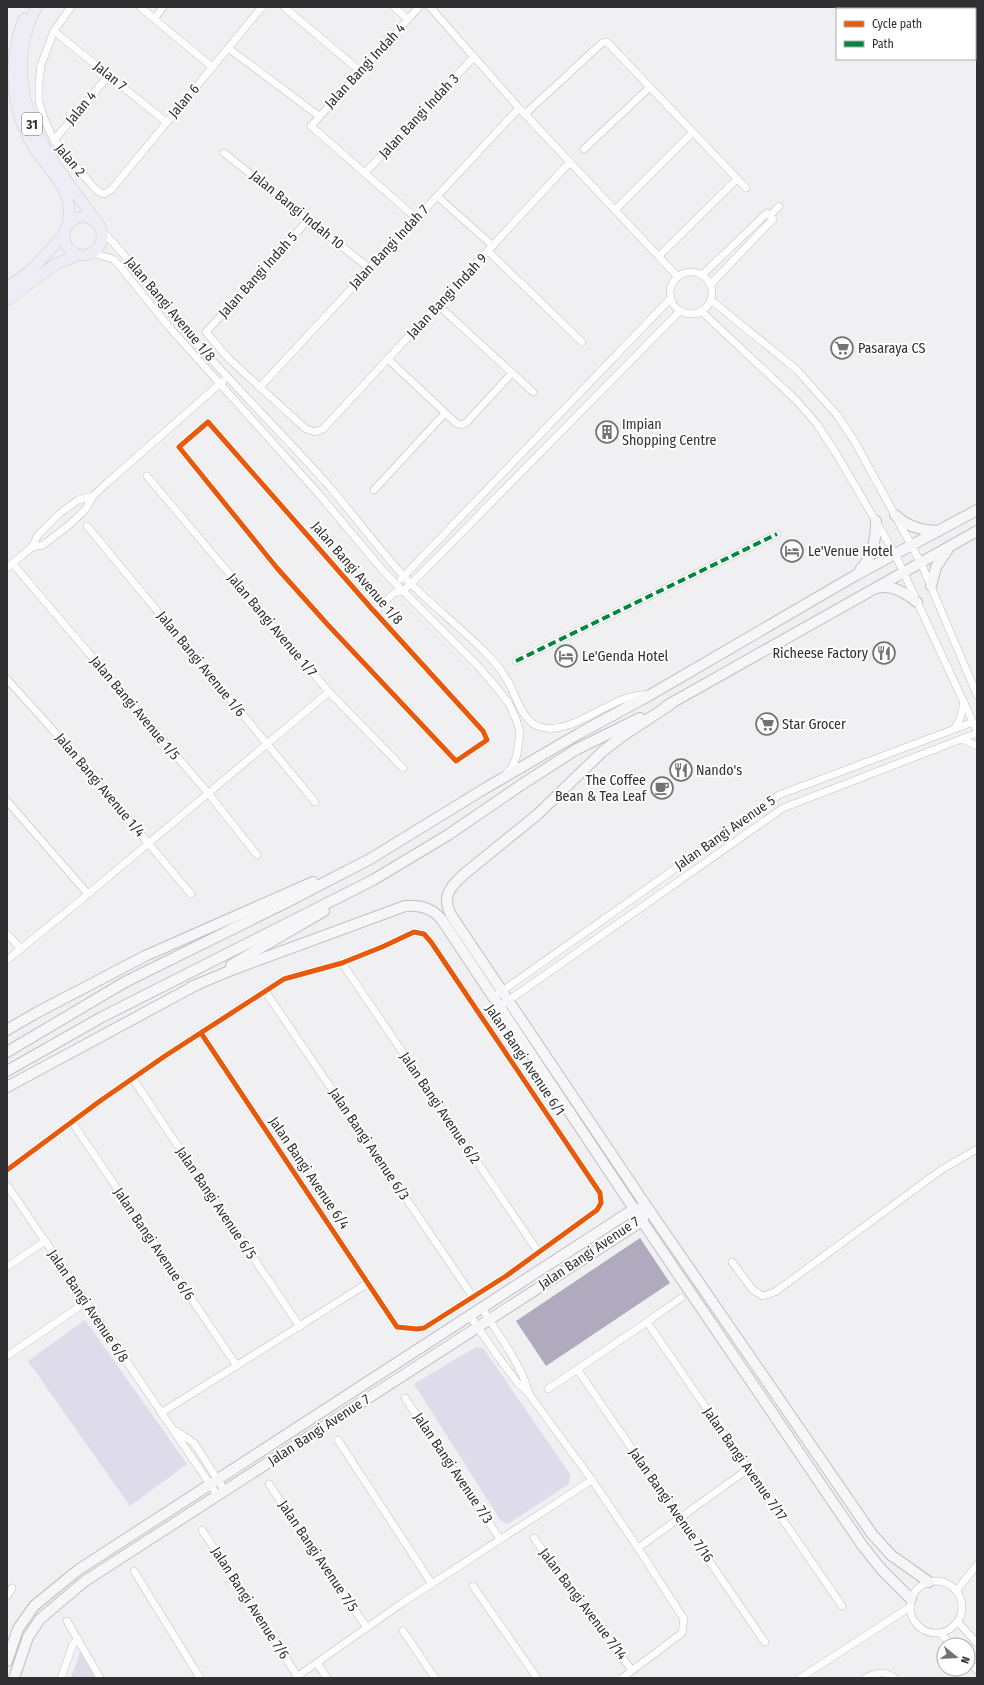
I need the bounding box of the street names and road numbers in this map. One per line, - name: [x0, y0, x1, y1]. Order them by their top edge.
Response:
- street label: Jalan Bangi Indah 4: [321, 20, 409, 112]
- street label: Jalan 7: [90, 58, 130, 95]
- street label: Jalan Bangi Indah 3: [375, 70, 463, 162]
- street label: Jalan 6: [165, 81, 203, 121]
- street label: Jalan 4: [62, 88, 100, 128]
- road number: 31: [22, 113, 42, 135]
- street label: Jalan 2: [51, 140, 89, 180]
- street label: Jalan Bangi Indah 10: [247, 167, 347, 253]
- street label: Jalan Bangi Indah 7: [346, 201, 433, 293]
- street label: Jalan Bangi Indah 5: [215, 229, 301, 321]
- street label: Jalan Bangi Indah 9: [403, 250, 491, 342]
- street label: Jalan Bangi Avenue 1/8: [121, 253, 219, 365]
- street label: Jalan Bangi Avenue 1/8: [308, 518, 406, 628]
- street label: Jalan Bangi Avenue 1/7: [224, 570, 321, 681]
- street label: Jalan Bangi Avenue 1/6: [153, 608, 249, 720]
- street label: Jalan Bangi Avenue 1/5: [87, 653, 183, 763]
- street label: Jalan Bangi Avenue 1/4: [52, 730, 149, 841]
- street label: Jalan Bangi Avenue 5: [671, 792, 779, 874]
- street label: Jalan Bangi Avenue 6/1: [482, 1001, 568, 1119]
- street label: Jalan Bangi Avenue 6/2: [396, 1049, 484, 1167]
- street label: Jalan Bangi Avenue 6/3: [325, 1085, 413, 1203]
- street label: Jalan Bangi Avenue 6/4: [265, 1114, 353, 1233]
- street label: Jalan Bangi Avenue 6/5: [172, 1144, 260, 1262]
- street label: Jalan Bangi Avenue 6/6: [110, 1184, 198, 1304]
- street label: Jalan Bangi Avenue 7: [535, 1213, 643, 1293]
- street label: Jalan Bangi Avenue 6/8: [44, 1246, 132, 1366]
- street label: Jalan Bangi Avenue 7: [265, 1391, 373, 1469]
- street label: Jalan Bangi Avenue 7/17: [700, 1404, 791, 1524]
- street label: Jalan Bangi Avenue 7/3: [410, 1409, 496, 1527]
- street label: Jalan Bangi Avenue 7/16: [625, 1445, 717, 1565]
- street label: Jalan Bangi Avenue 7/5: [275, 1497, 361, 1615]
- street label: Jalan Bangi Avenue 7/6: [207, 1544, 293, 1662]
- street label: Jalan Bangi Avenue 7/14: [535, 1545, 631, 1663]

